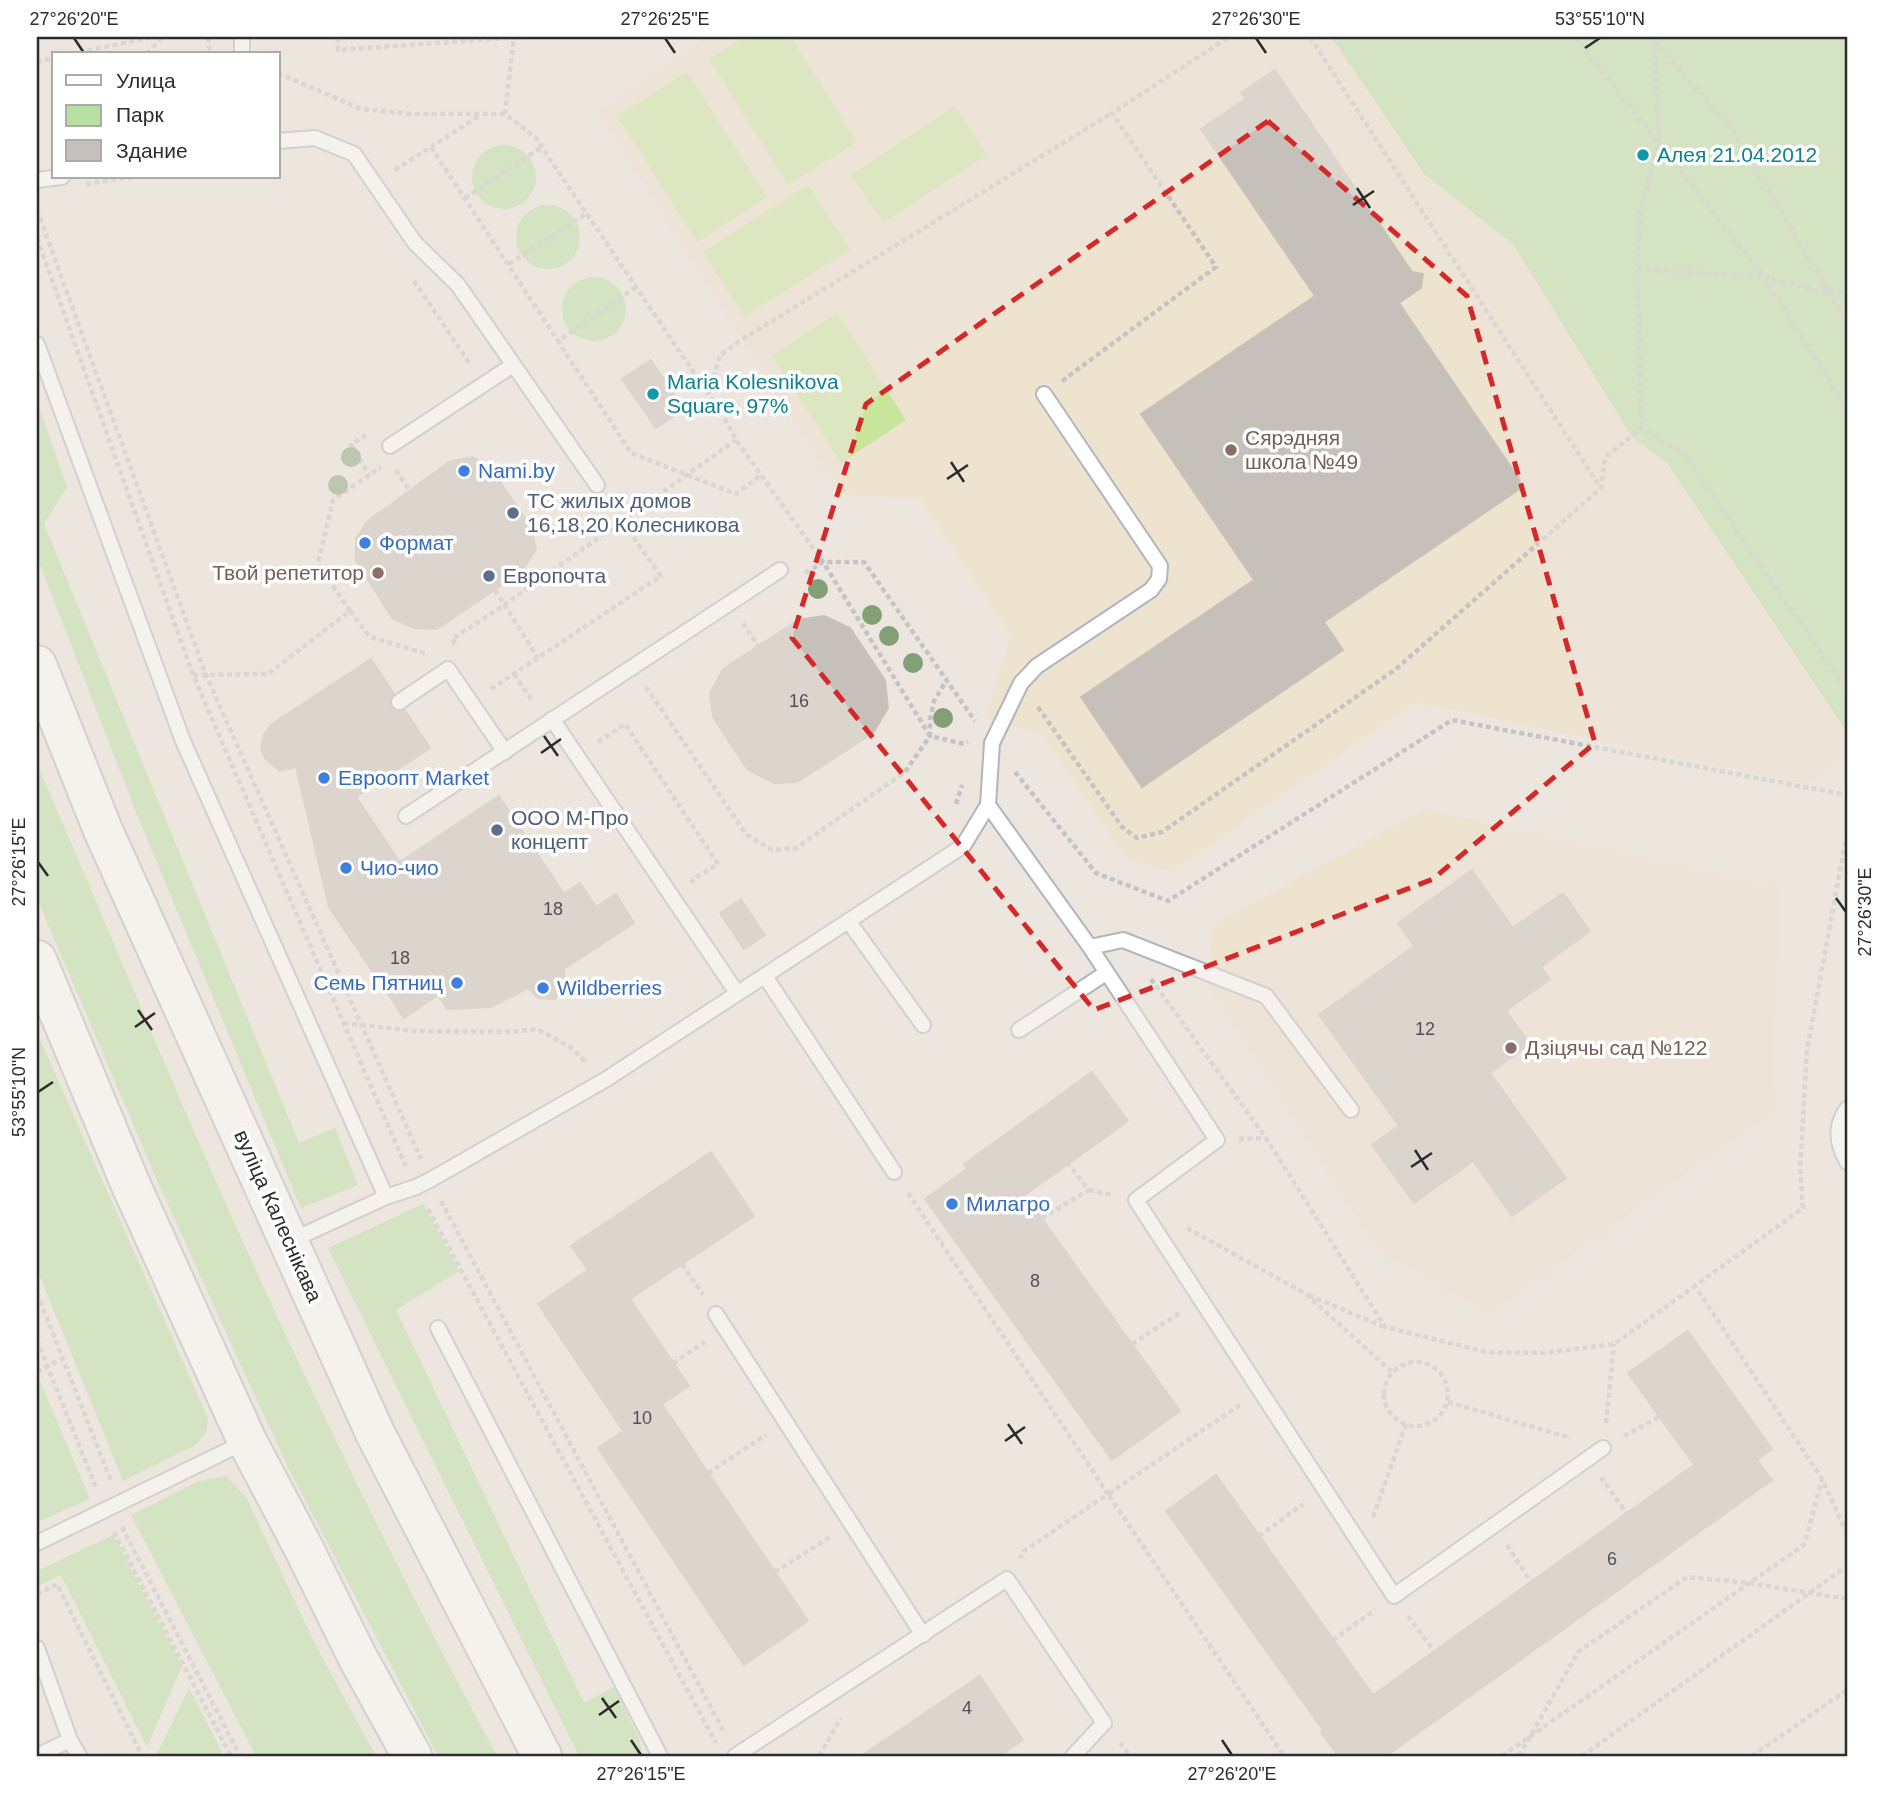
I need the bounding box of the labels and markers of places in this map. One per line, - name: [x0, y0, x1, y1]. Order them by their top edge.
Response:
- place label: Алея 21.04.2012: [1657, 143, 1817, 166]
- marker: Алея 21.04.2012: [1635, 147, 1651, 163]
- place label: Maria Kolesnikova Square, 97%: [667, 370, 839, 417]
- marker: Maria Kolesnikova Square, 97%: [645, 386, 661, 402]
- place label: Сярэдняя школа №49: [1245, 426, 1358, 473]
- marker: Сярэдняя школа №49: [1223, 442, 1239, 458]
- place label: Nami.by: [478, 459, 556, 482]
- marker: Nami.by: [456, 463, 472, 479]
- place label: ТС жилых домов 16,18,20 Колесникова: [527, 489, 740, 536]
- marker: ТС жилых домов 16,18,20 Колесникова: [505, 505, 521, 521]
- place label: Формат: [379, 531, 454, 554]
- marker: Формат: [357, 535, 373, 551]
- place label: Твой репетитор: [212, 561, 364, 584]
- place label: Европочта: [503, 564, 606, 587]
- marker: Твой репетитор: [370, 565, 386, 581]
- marker: Европочта: [481, 568, 497, 584]
- place label: Евроопт Market: [338, 766, 489, 789]
- marker: Евроопт Market: [316, 770, 332, 786]
- place label: ООО М-Про концепт: [511, 806, 629, 853]
- marker: ООО М-Про концепт: [489, 822, 505, 838]
- place label: Чио-чио: [360, 856, 439, 879]
- marker: Чио-чио: [338, 860, 354, 876]
- place label: Семь Пятниц: [314, 971, 443, 994]
- marker: Семь Пятниц: [449, 975, 465, 991]
- place label: Wildberries: [557, 976, 662, 999]
- marker: Wildberries: [535, 980, 551, 996]
- place label: Дзіцячы сад №122: [1525, 1036, 1707, 1059]
- marker: Дзіцячы сад №122: [1503, 1040, 1519, 1056]
- place label: Милагро: [966, 1192, 1050, 1215]
- marker: Милагро: [944, 1196, 960, 1212]

